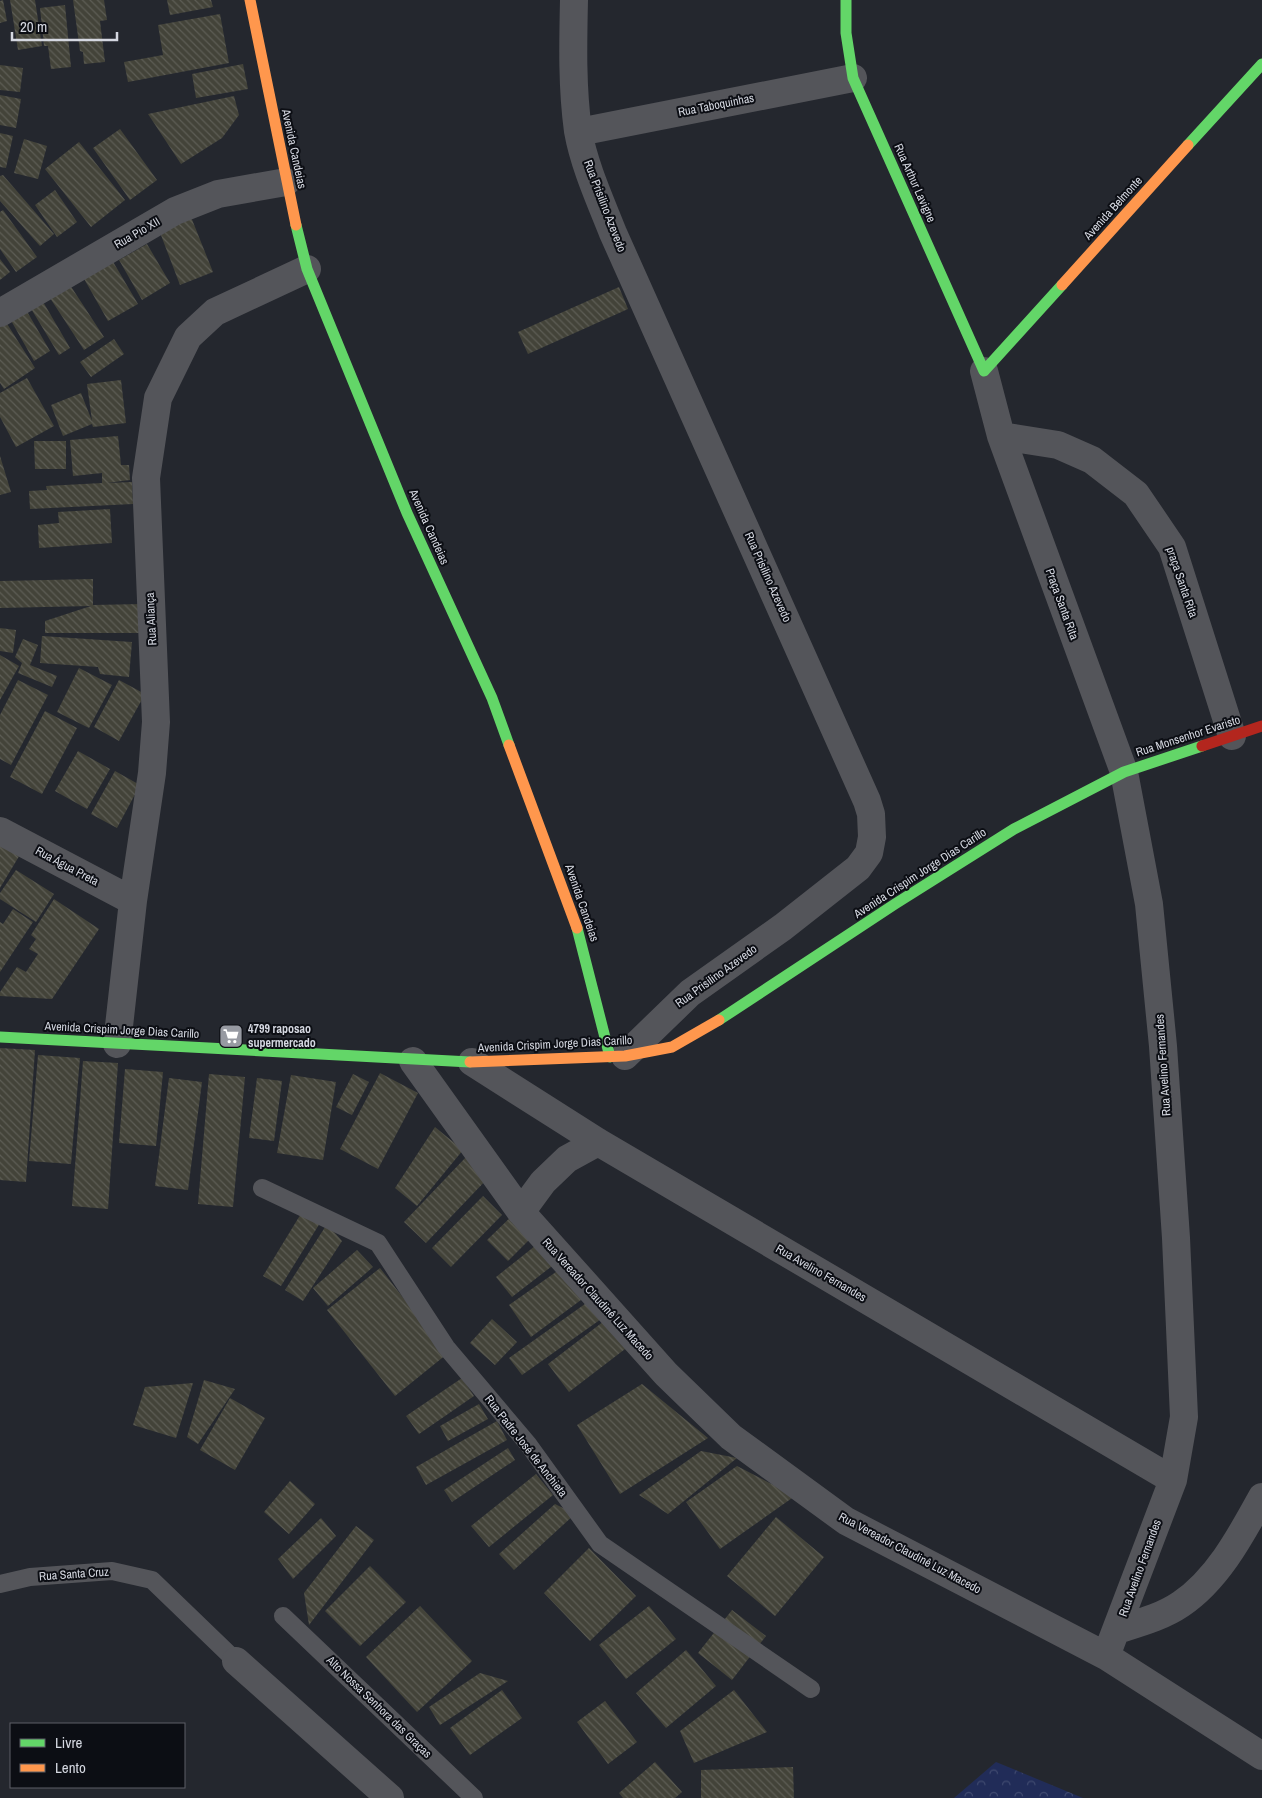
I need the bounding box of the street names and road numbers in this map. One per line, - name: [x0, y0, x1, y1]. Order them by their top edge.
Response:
- street label: Rua Taboquinhas: [677, 90, 755, 120]
- street label: Avenida Candeias: [278, 107, 310, 190]
- street label: Rua Arthur Lavigne: [890, 141, 940, 225]
- street label: Rua Prisilino Azevedo: [580, 158, 630, 254]
- street label: Avenida Belmonte: [1080, 173, 1146, 244]
- street label: Rua Pio XII: [111, 213, 163, 253]
- street label: Avenida Candeias: [405, 486, 453, 567]
- street label: Rua Prisilino Azevedo: [741, 529, 795, 625]
- street label: praça Santa Rita: [1162, 544, 1202, 620]
- street label: Praça Santa Rita: [1042, 566, 1083, 642]
- street label: Rua Aliança: [142, 592, 160, 646]
- street label: Rua Monsenhor Evaristo: [1134, 712, 1242, 760]
- street label: Avenida Crispim Jorge Dias Carillo: [850, 824, 989, 922]
- street label: Rua Água Preta: [33, 843, 102, 890]
- street label: Avenida Candeias: [561, 861, 603, 944]
- street label: Rua Prisilino Azevedo: [672, 941, 760, 1011]
- street label: Rua Avelino Fernandes: [1151, 1013, 1175, 1117]
- street label: Avenida Crispim Jorge Dias Carillo: [43, 1018, 200, 1042]
- street label: Avenida Crispim Jorge Dias Carillo: [476, 1032, 633, 1056]
- street label: Rua Vereador Claudinê Luz Macedo: [539, 1234, 657, 1364]
- street label: Rua Avelino Fernandes: [773, 1241, 869, 1306]
- street label: Rua Padre José de Anchieta: [481, 1392, 571, 1501]
- street label: Rua Vereador Claudinê Luz Macedo: [836, 1509, 984, 1597]
- street label: Rua Avelino Fernandes: [1115, 1517, 1165, 1619]
- street label: Rua Santa Cruz: [39, 1564, 110, 1584]
- street label: Alto Nossa Senhora das Graças: [322, 1652, 435, 1762]

